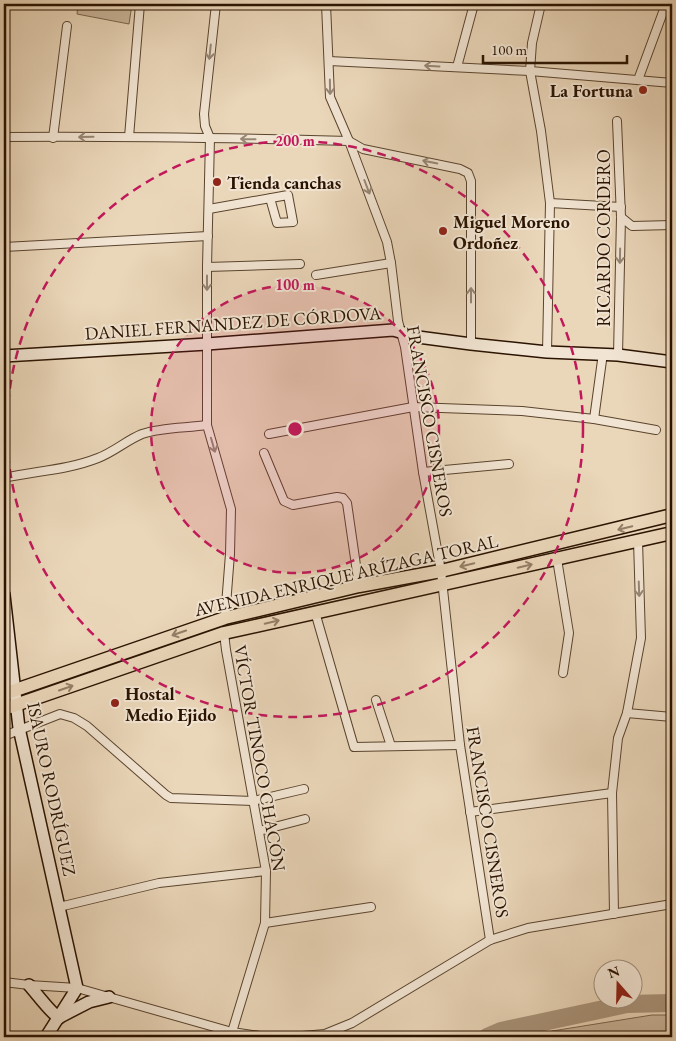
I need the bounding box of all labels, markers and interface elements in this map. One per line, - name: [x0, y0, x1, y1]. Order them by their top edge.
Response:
- scale bar: [483, 32, 627, 64]
- text: 100 m: [491, 40, 528, 59]
- one-way arrow: [205, 44, 215, 60]
- one-way arrow: [424, 61, 440, 70]
- one-way arrow: [325, 79, 335, 95]
- place label: La Fortuna: [550, 79, 633, 102]
- marker: La Fortuna: [637, 84, 649, 96]
- text: 200 m: [275, 131, 315, 150]
- one-way arrow: [78, 133, 94, 142]
- one-way arrow: [240, 134, 256, 144]
- street label: RICARDO CORDERO: [592, 149, 615, 327]
- one-way arrow: [422, 157, 438, 167]
- place label: Tienda canchas: [227, 171, 341, 194]
- marker: Tienda canchas: [211, 176, 223, 188]
- one-way arrow: [362, 179, 372, 194]
- place label: Miguel Moreno Ordoñez: [453, 210, 570, 254]
- marker: Miguel Moreno Ordoñez: [437, 225, 449, 237]
- one-way arrow: [616, 248, 625, 264]
- one-way arrow: [202, 274, 212, 291]
- text: 100 m: [275, 275, 315, 294]
- one-way arrow: [466, 288, 476, 304]
- street label: DANIEL FERNANDEZ DE CÓRDOVA: [84, 301, 382, 345]
- street label: FRANCISCO CISNEROS: [402, 324, 458, 518]
- centre of rings: [286, 420, 304, 438]
- one-way arrow: [208, 436, 218, 452]
- one-way arrow: [618, 524, 634, 533]
- street label: AVENIDA ENRIQUE ARÍZAGA TORAL: [191, 529, 501, 621]
- one-way arrow: [459, 561, 475, 570]
- one-way arrow: [516, 561, 532, 570]
- one-way arrow: [634, 581, 644, 597]
- one-way arrow: [263, 617, 279, 626]
- one-way arrow: [171, 629, 187, 639]
- street label: VÍCTOR TINOCO CHACÓN: [229, 643, 291, 874]
- place label: Hostal Medio Ejido: [125, 682, 216, 726]
- one-way arrow: [58, 683, 74, 692]
- marker: Hostal Medio Ejido: [109, 697, 121, 709]
- street label: ISAURO RODRÍGUEZ: [22, 700, 82, 878]
- street label: FRANCISCO CISNEROS: [462, 725, 514, 919]
- north arrow: [594, 958, 644, 1008]
- text: N: [605, 961, 623, 982]

